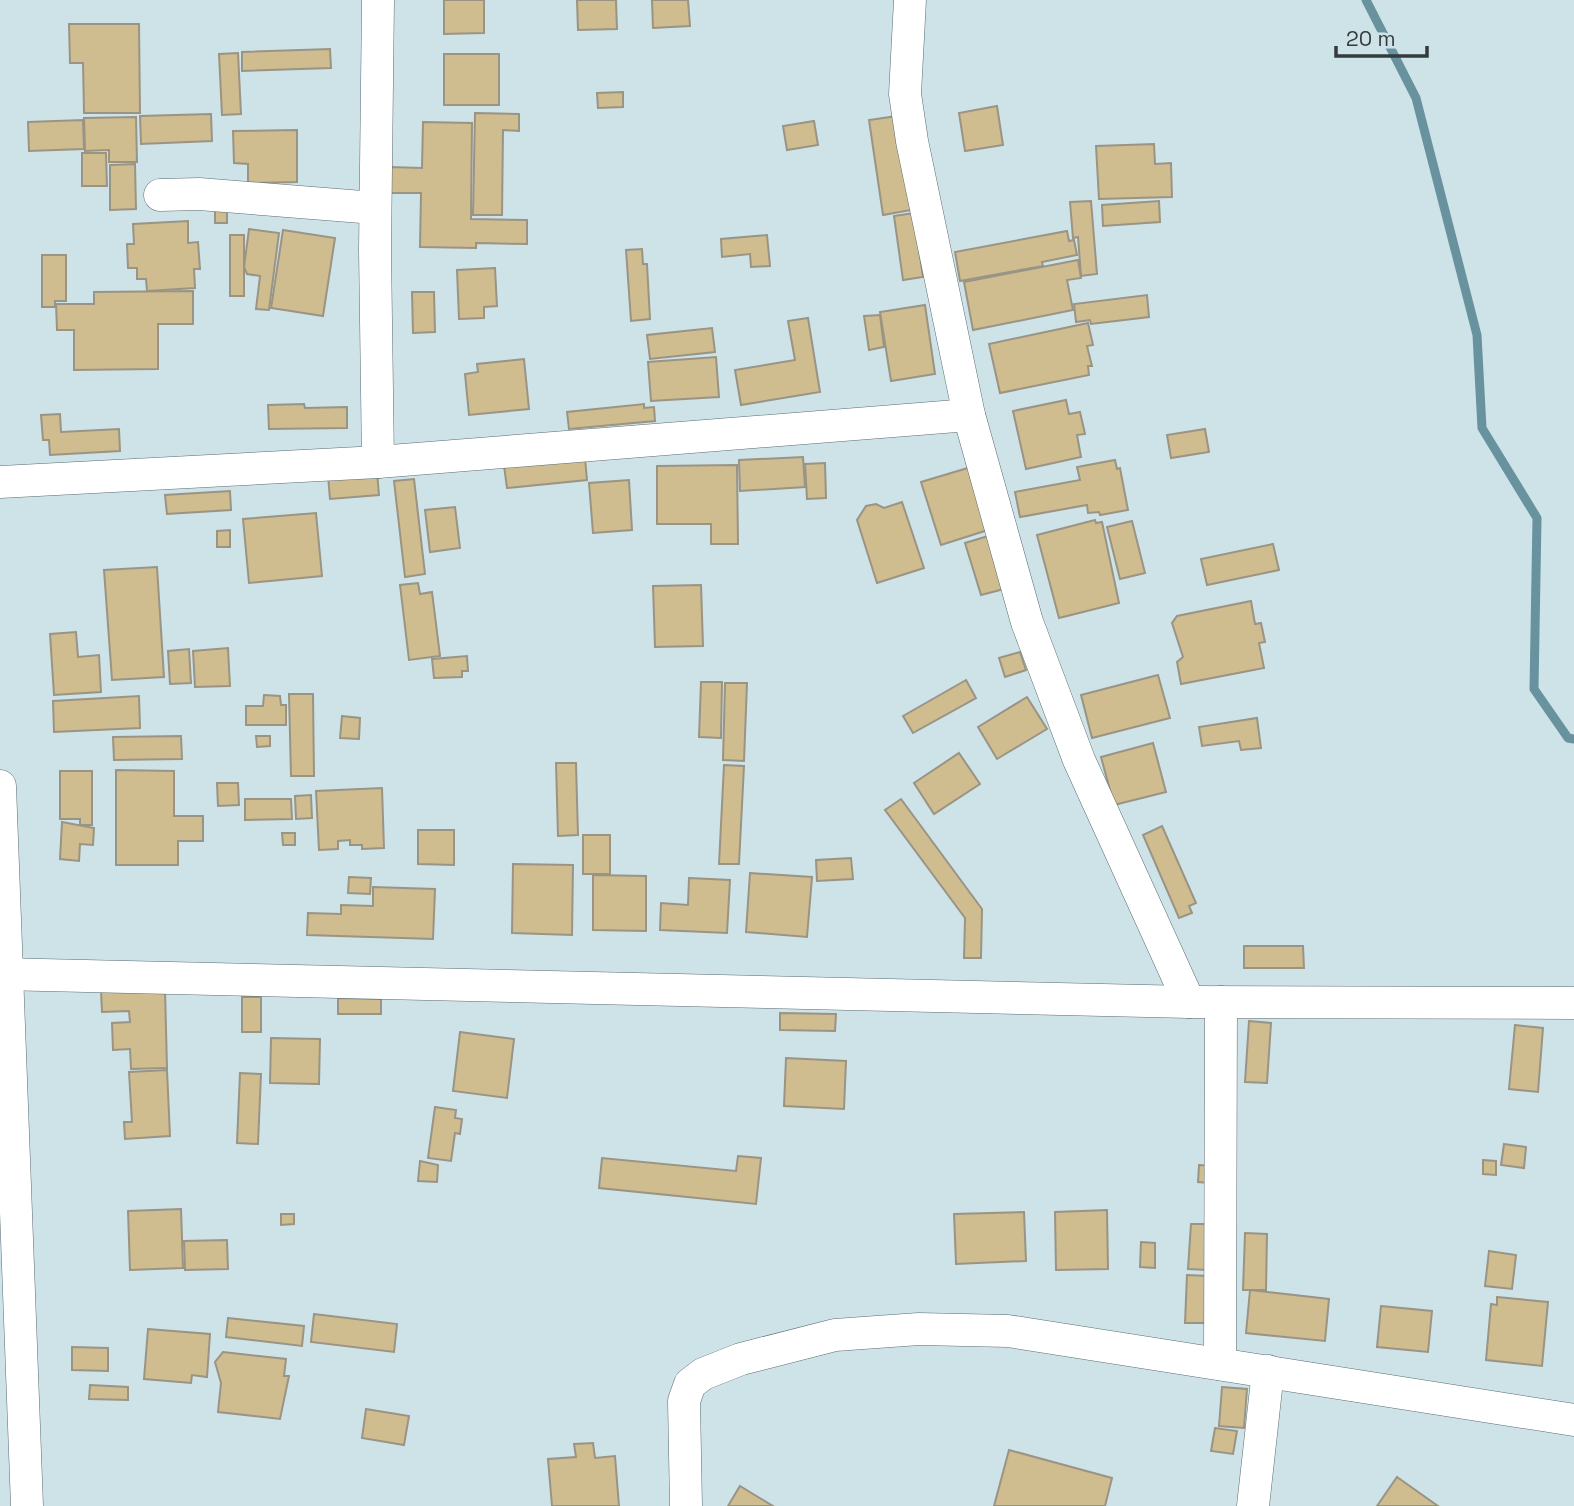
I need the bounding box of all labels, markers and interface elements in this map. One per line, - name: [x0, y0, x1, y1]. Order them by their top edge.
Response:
- scale bar: [1336, 14, 1427, 58]
- text: 20 m: [1346, 25, 1396, 52]

